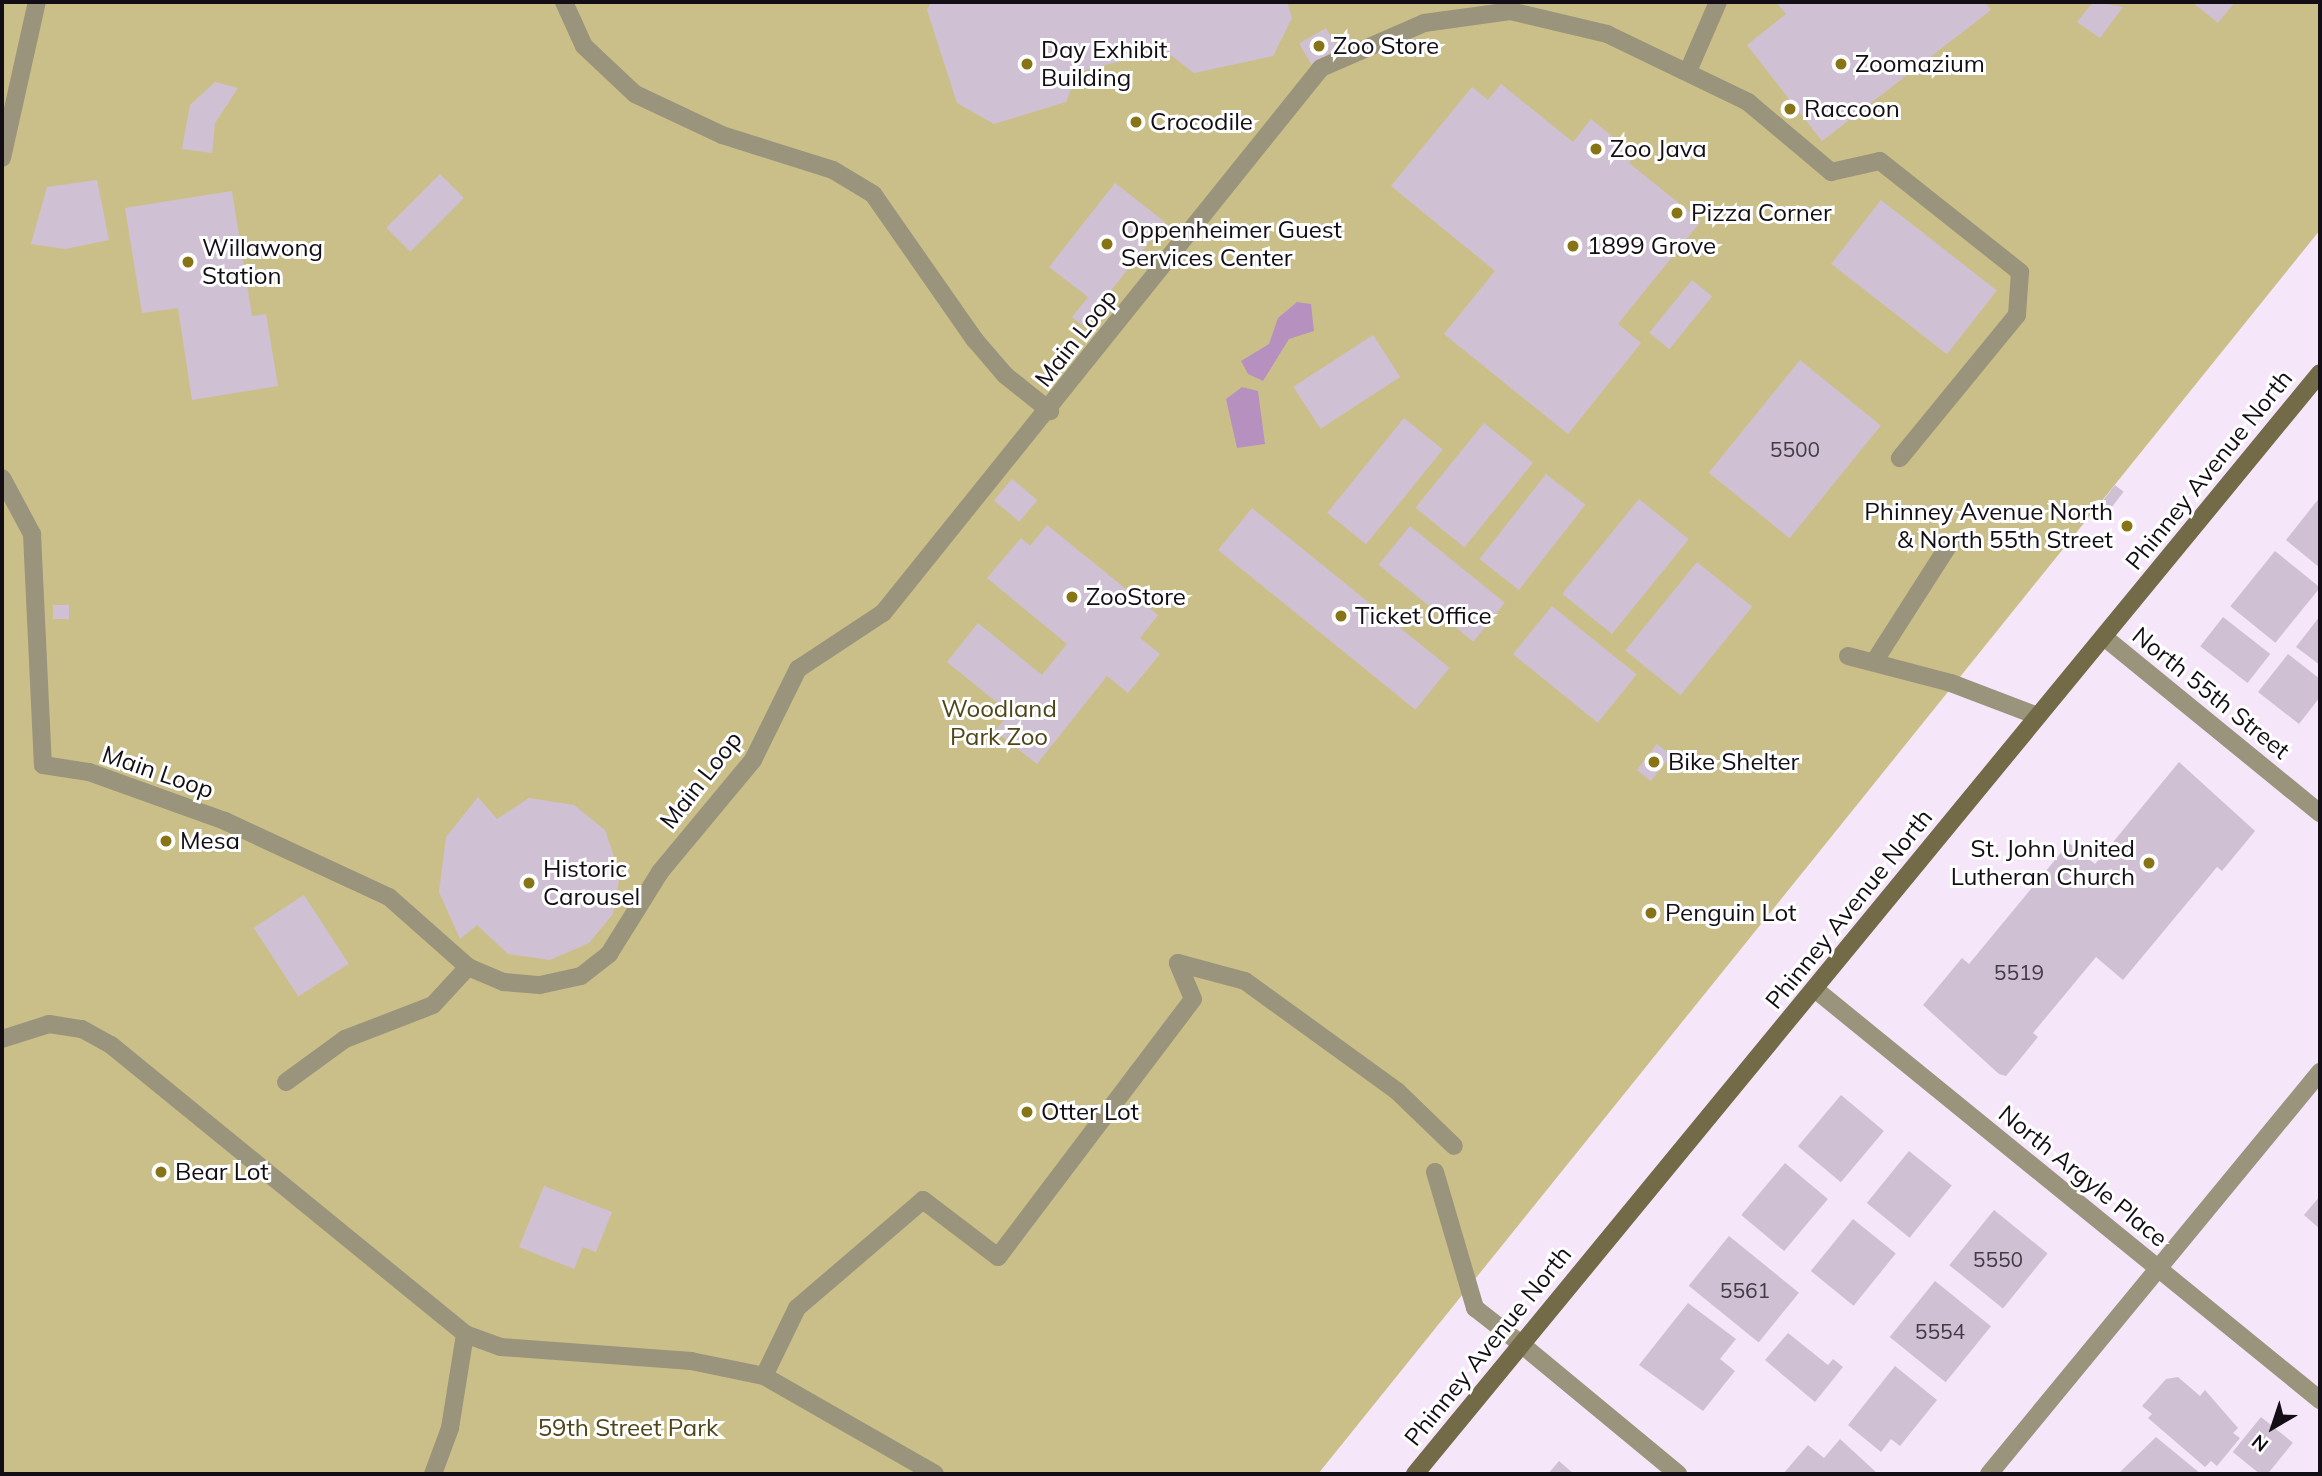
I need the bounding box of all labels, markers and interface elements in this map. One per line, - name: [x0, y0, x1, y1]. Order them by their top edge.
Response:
- place label: Zoo Store: [1333, 32, 1439, 60]
- place label: Day Exhibit Building: [1041, 36, 1167, 92]
- marker: Zoo Store: [1311, 38, 1327, 54]
- place label: Zoomazium: [1855, 50, 1985, 78]
- marker: Day Exhibit Building: [1019, 56, 1035, 72]
- marker: Zoomazium: [1833, 56, 1849, 72]
- place label: Raccoon: [1804, 95, 1900, 123]
- marker: Raccoon: [1782, 101, 1798, 117]
- place label: Crocodile: [1150, 108, 1253, 136]
- marker: Crocodile: [1128, 114, 1144, 130]
- place label: Zoo Java: [1610, 135, 1707, 163]
- marker: Zoo Java: [1588, 141, 1604, 157]
- place label: Pizza Corner: [1691, 199, 1832, 227]
- marker: Pizza Corner: [1669, 205, 1685, 221]
- place label: Oppenheimer Guest Services Center: [1121, 216, 1342, 272]
- place label: 1899 Grove: [1587, 232, 1716, 260]
- place label: Willawong Station: [202, 234, 323, 290]
- marker: Oppenheimer Guest Services Center: [1099, 236, 1115, 252]
- marker: 1899 Grove: [1565, 238, 1581, 254]
- marker: Willawong Station: [180, 254, 196, 270]
- street label: Main Loop: [1029, 284, 1123, 392]
- street label: Phinney Avenue North: [2120, 364, 2298, 576]
- house number: 5500: [1770, 436, 1820, 462]
- place label: Phinney Avenue North & North 55th Street: [1864, 498, 2113, 554]
- marker: Phinney Avenue North & North 55th Street: [2119, 518, 2135, 534]
- place label: ZooStore: [1086, 583, 1186, 611]
- marker: ZooStore: [1064, 589, 1080, 605]
- place label: Ticket Office: [1355, 602, 1492, 630]
- marker: Ticket Office: [1333, 608, 1349, 624]
- street label: North 55th Street: [2127, 621, 2295, 765]
- park label: Woodland Park Zoo: [941, 695, 1057, 751]
- street label: Main Loop: [654, 726, 748, 834]
- street label: Main Loop: [99, 740, 217, 804]
- place label: Bike Shelter: [1668, 748, 1799, 776]
- marker: Bike Shelter: [1646, 754, 1662, 770]
- street label: Phinney Avenue North: [1760, 803, 1938, 1015]
- place label: Mesa: [180, 827, 240, 855]
- marker: Mesa: [158, 833, 174, 849]
- place label: St. John United Lutheran Church: [1951, 835, 2135, 891]
- place label: Historic Carousel: [543, 855, 640, 911]
- marker: St. John United Lutheran Church: [2141, 855, 2157, 871]
- marker: Historic Carousel: [521, 875, 537, 891]
- place label: Penguin Lot: [1665, 899, 1797, 927]
- marker: Penguin Lot: [1643, 905, 1659, 921]
- house number: 5519: [1994, 959, 2044, 985]
- place label: Otter Lot: [1041, 1098, 1139, 1126]
- street label: North Argyle Place: [1993, 1099, 2173, 1253]
- marker: Otter Lot: [1019, 1104, 1035, 1120]
- place label: Bear Lot: [175, 1158, 269, 1186]
- marker: Bear Lot: [153, 1164, 169, 1180]
- street label: Phinney Avenue North: [1399, 1240, 1577, 1452]
- house number: 5550: [1973, 1246, 2023, 1272]
- house number: 5561: [1720, 1277, 1770, 1303]
- house number: 5554: [1915, 1318, 1965, 1344]
- north arrow: [2238, 1392, 2308, 1462]
- park label: 59th Street Park: [538, 1414, 718, 1442]
- text: N: [2247, 1429, 2273, 1457]

